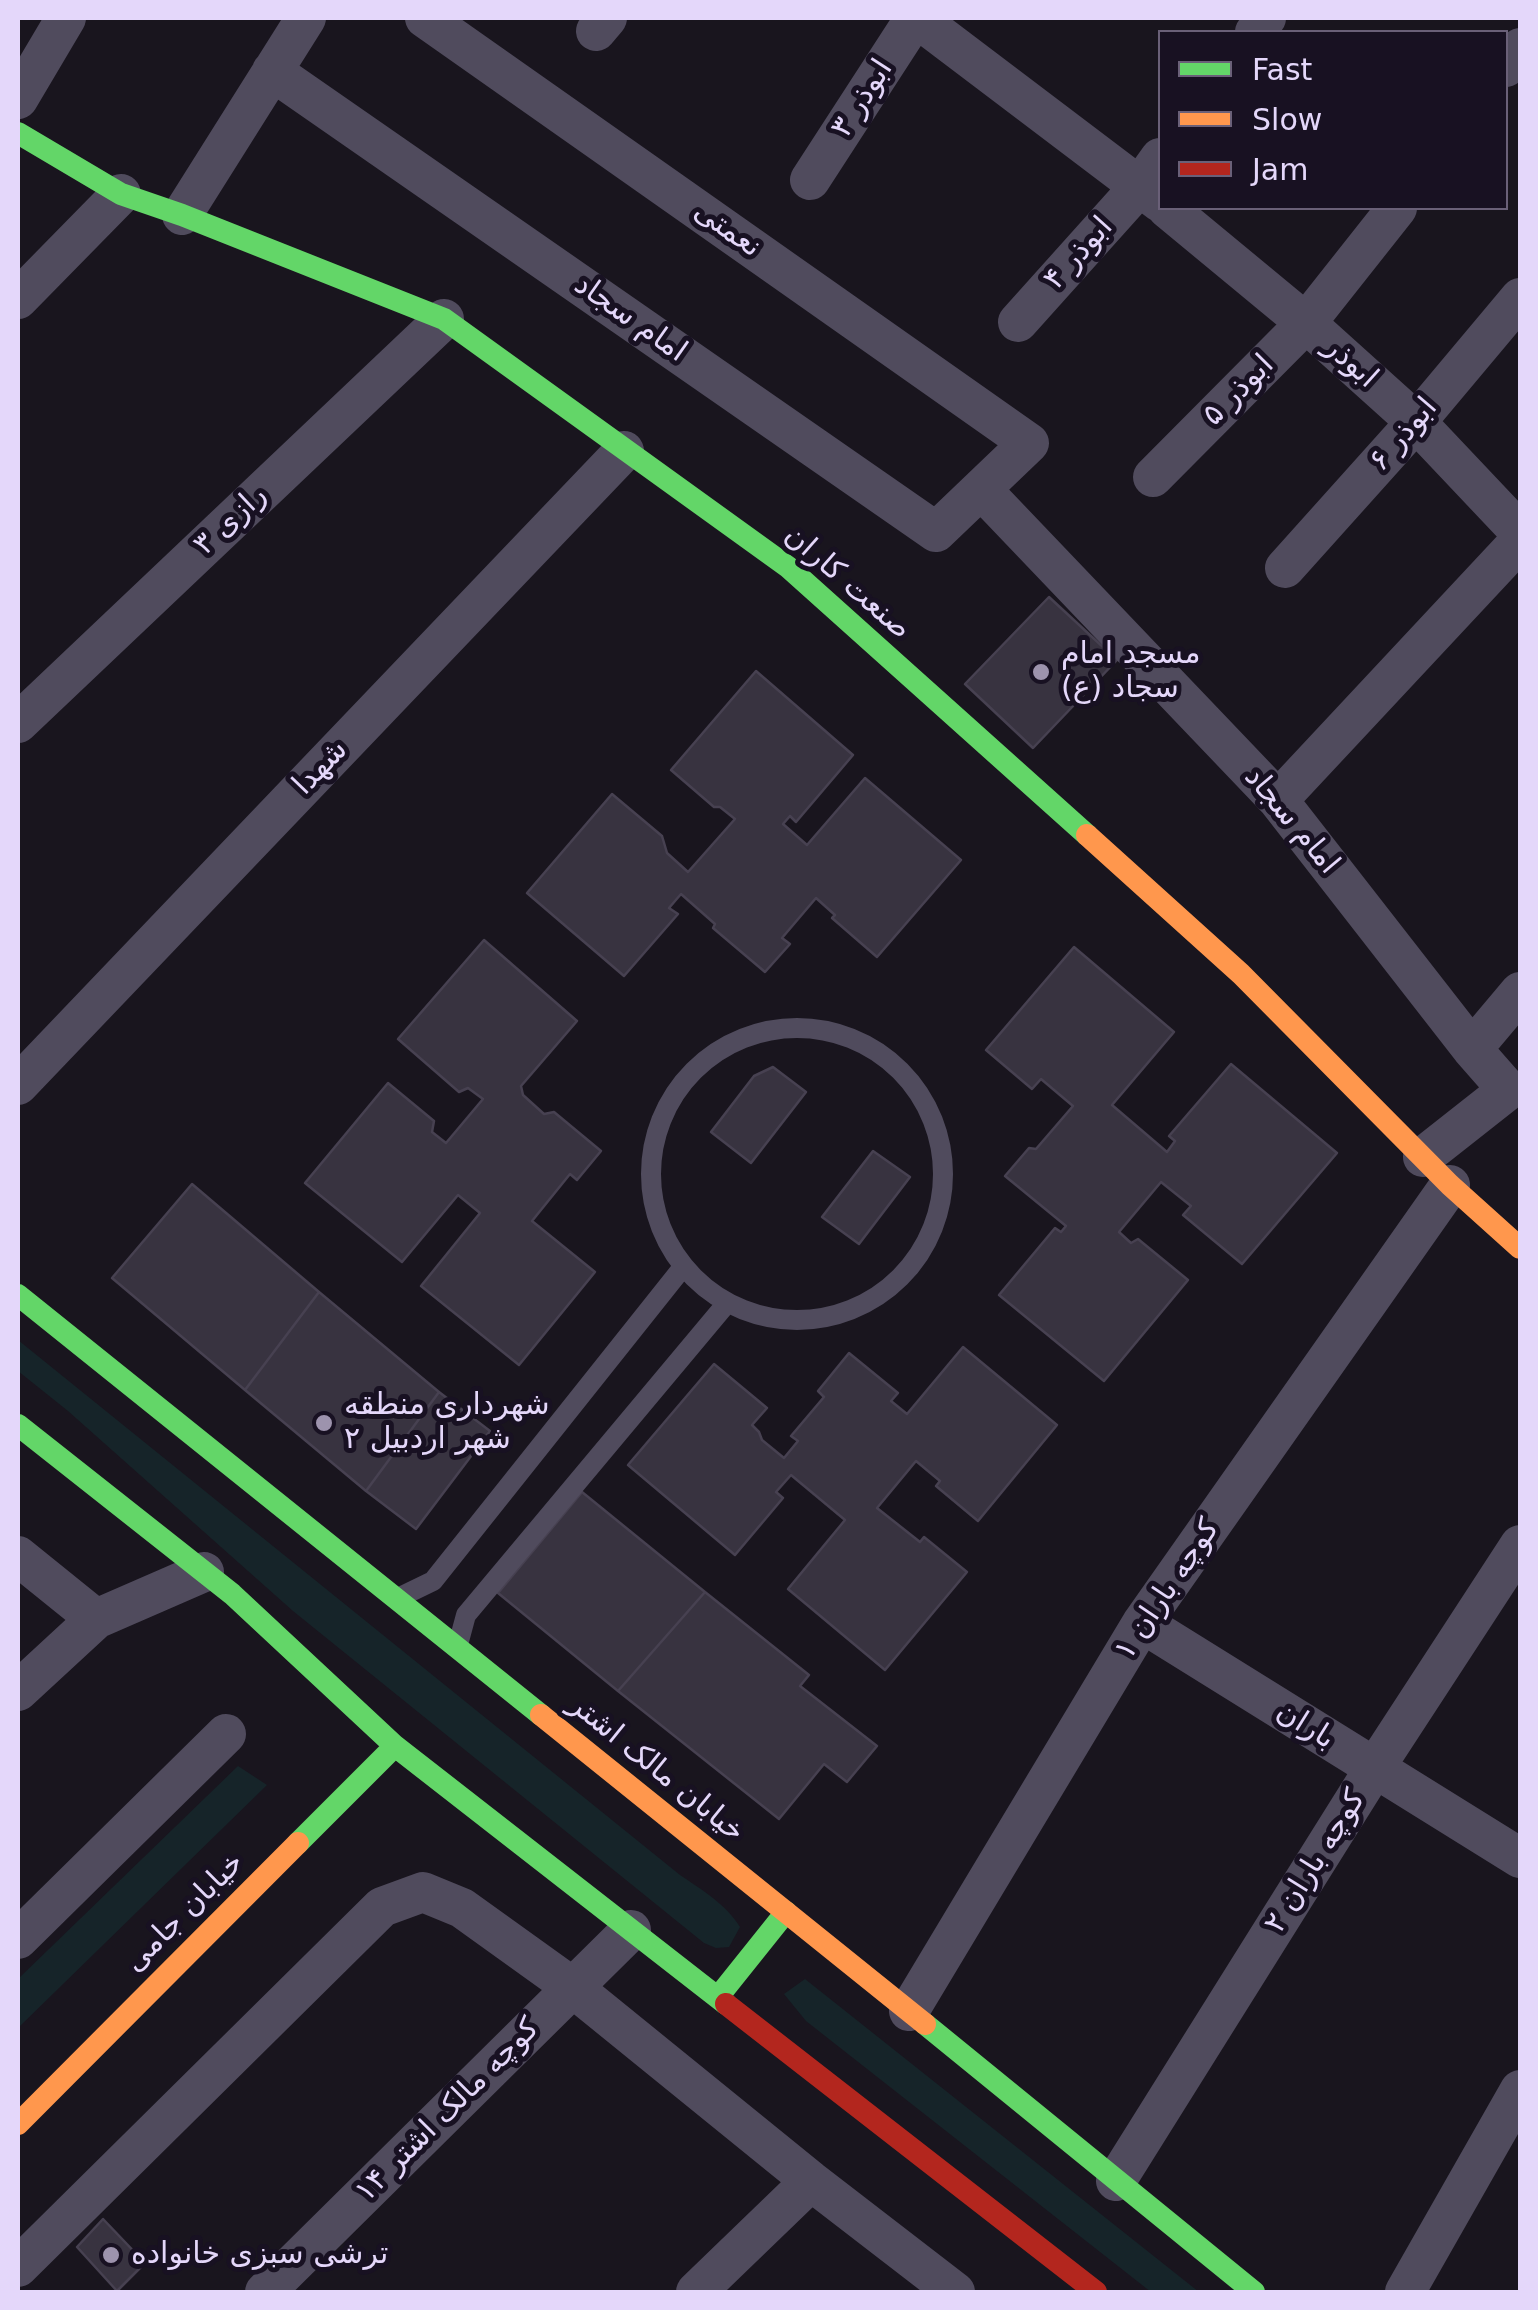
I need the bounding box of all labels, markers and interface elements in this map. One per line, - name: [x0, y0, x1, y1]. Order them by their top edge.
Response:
- legend: [1158, 30, 1508, 210]
- text: Fast: [1252, 52, 1312, 87]
- street label: ابوذر ۳: [825, 53, 901, 145]
- text: Slow: [1252, 102, 1322, 137]
- text: Jam: [1252, 152, 1308, 187]
- street label: نعمتی: [686, 194, 768, 266]
- street label: ابوذر ۴: [1037, 210, 1121, 298]
- street label: امام سجاد: [567, 267, 693, 371]
- street label: ابوذر: [1316, 330, 1384, 396]
- street label: ابوذر ۵: [1196, 348, 1282, 434]
- street label: ابوذر ۶: [1362, 391, 1446, 479]
- street label: رازی ۳: [187, 478, 275, 564]
- street label: صنعت کاران: [776, 518, 918, 648]
- place label: مسجد امام سجاد (ع): [1061, 637, 1201, 708]
- marker: مسجد امام سجاد (ع): [1030, 661, 1052, 683]
- street label: شهدا: [286, 733, 356, 803]
- street label: امام سجاد: [1236, 760, 1346, 882]
- place label: شهرداری منطقه ۲ شهر اردبیل: [344, 1388, 550, 1458]
- marker: شهرداری منطقه ۲ شهر اردبیل: [313, 1412, 335, 1434]
- street label: کوچه باران ۱: [1108, 1513, 1228, 1667]
- street label: خیابان مالک اشتر: [561, 1687, 751, 1851]
- street label: باران: [1269, 1694, 1341, 1758]
- street label: کوچه باران ۲: [1258, 1784, 1374, 1940]
- street label: خیابان جامی: [118, 1846, 252, 1980]
- street label: کوچه مالک اشتر ۱۴: [348, 2011, 548, 2211]
- place label: ترشی سبزی خانواده: [131, 2237, 388, 2273]
- marker: ترشی سبزی خانواده: [100, 2244, 122, 2266]

